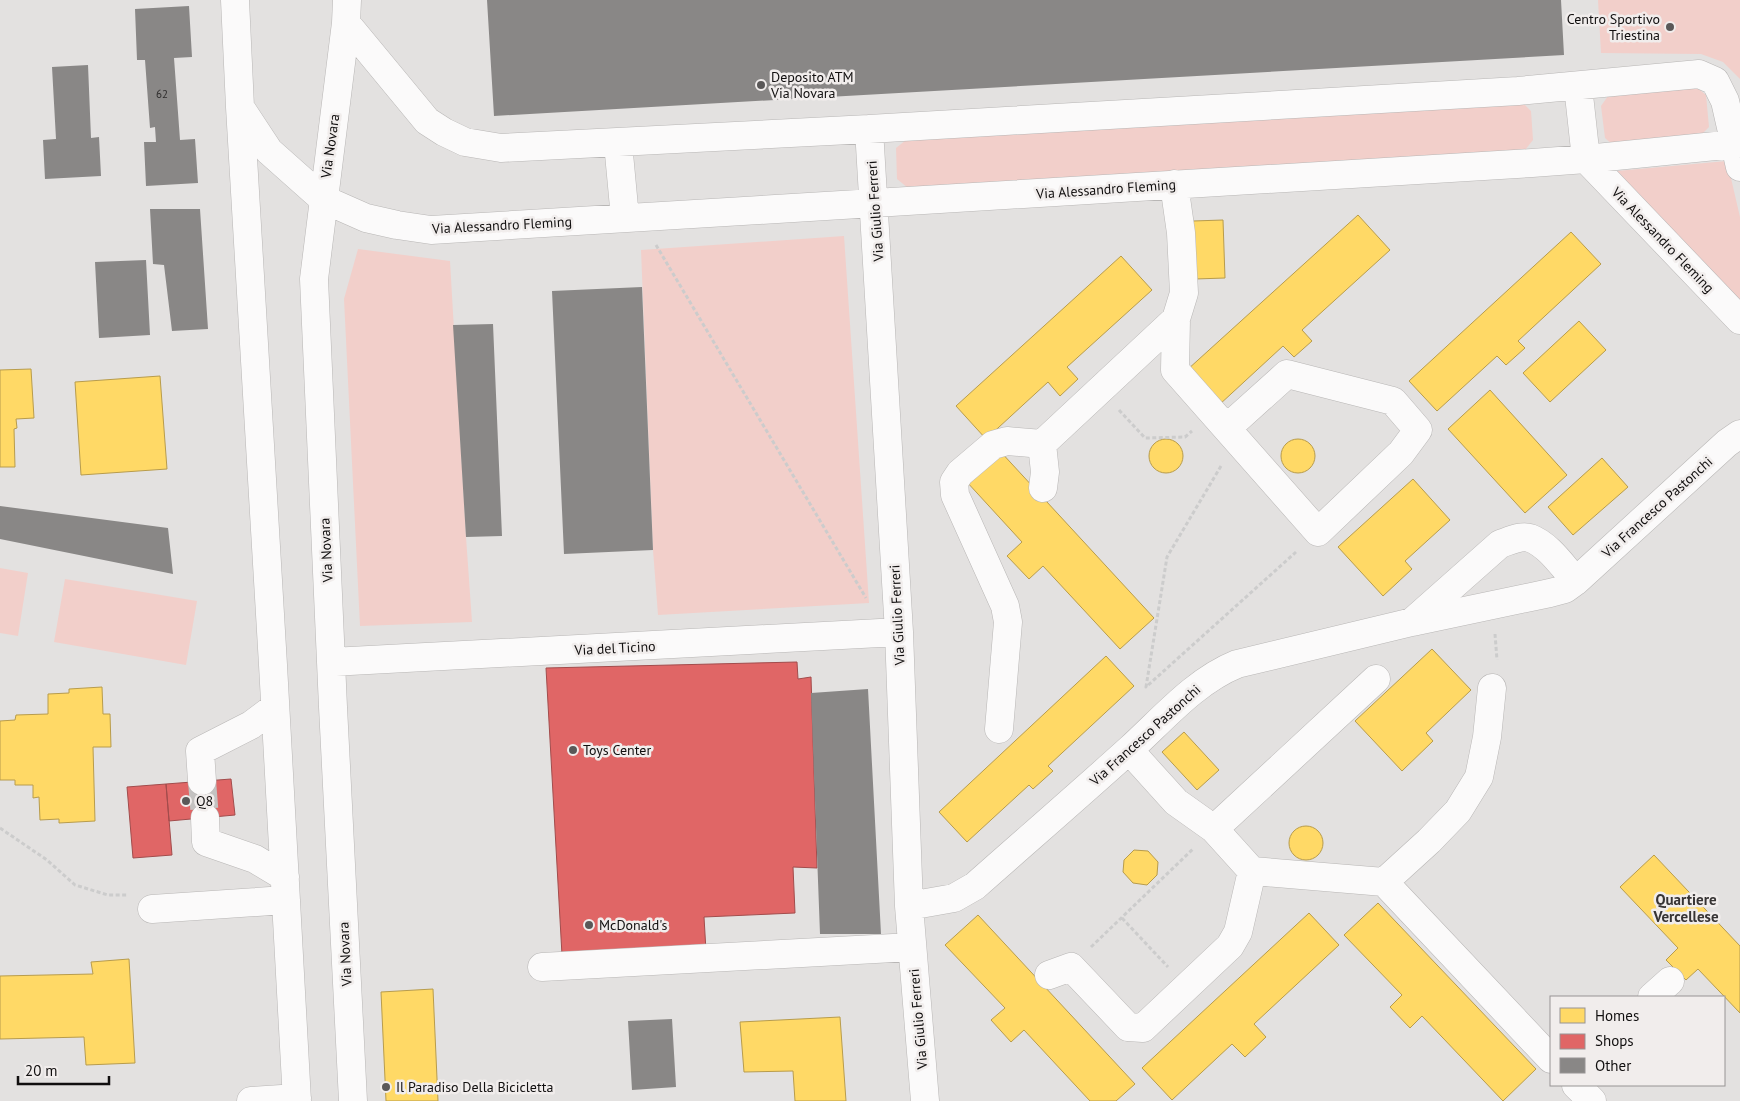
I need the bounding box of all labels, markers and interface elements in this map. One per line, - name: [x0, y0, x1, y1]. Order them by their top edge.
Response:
- place label: Centro Sportivo Triestina: [1567, 10, 1660, 44]
- marker: Centro Sportivo Triestina: [1664, 21, 1676, 33]
- place label: Deposito ATM Via Novara: [770, 68, 853, 102]
- marker: Deposito ATM Via Novara: [755, 79, 767, 91]
- house number: 62: [156, 87, 168, 101]
- street label: Via Novara: [316, 113, 343, 180]
- street label: Via Giulio Ferreri: [863, 160, 888, 263]
- street label: Via Alessandro Fleming: [1035, 175, 1176, 203]
- street label: Via Alessandro Fleming: [1607, 183, 1718, 297]
- street label: Via Alessandro Fleming: [431, 212, 572, 238]
- street label: Via Francesco Pastonchi: [1597, 453, 1716, 562]
- street label: Via Novara: [315, 517, 337, 584]
- street label: Via Giulio Ferreri: [885, 564, 909, 667]
- street label: Via del Ticino: [573, 637, 656, 659]
- street label: Via Francesco Pastonchi: [1085, 681, 1204, 790]
- place label: Toys Center: [583, 741, 651, 759]
- marker: Toys Center: [567, 744, 579, 756]
- place label: Q8: [196, 792, 213, 810]
- marker: Q8: [180, 795, 192, 807]
- district label: Quartiere Vercellese: [1652, 890, 1719, 926]
- place label: McDonald's: [599, 916, 667, 934]
- marker: McDonald's: [583, 919, 595, 931]
- street label: Via Novara: [334, 921, 356, 988]
- street label: Via Giulio Ferreri: [905, 968, 931, 1071]
- legend: [1550, 996, 1725, 1086]
- text: Homes: [1595, 1006, 1639, 1025]
- text: Shops: [1595, 1031, 1634, 1050]
- scale bar: [18, 1054, 109, 1086]
- text: Other: [1595, 1056, 1631, 1075]
- text: 20 m: [25, 1061, 58, 1080]
- place label: Il Paradiso Della Bicicletta: [396, 1078, 553, 1096]
- marker: Il Paradiso Della Bicicletta: [380, 1081, 392, 1093]

